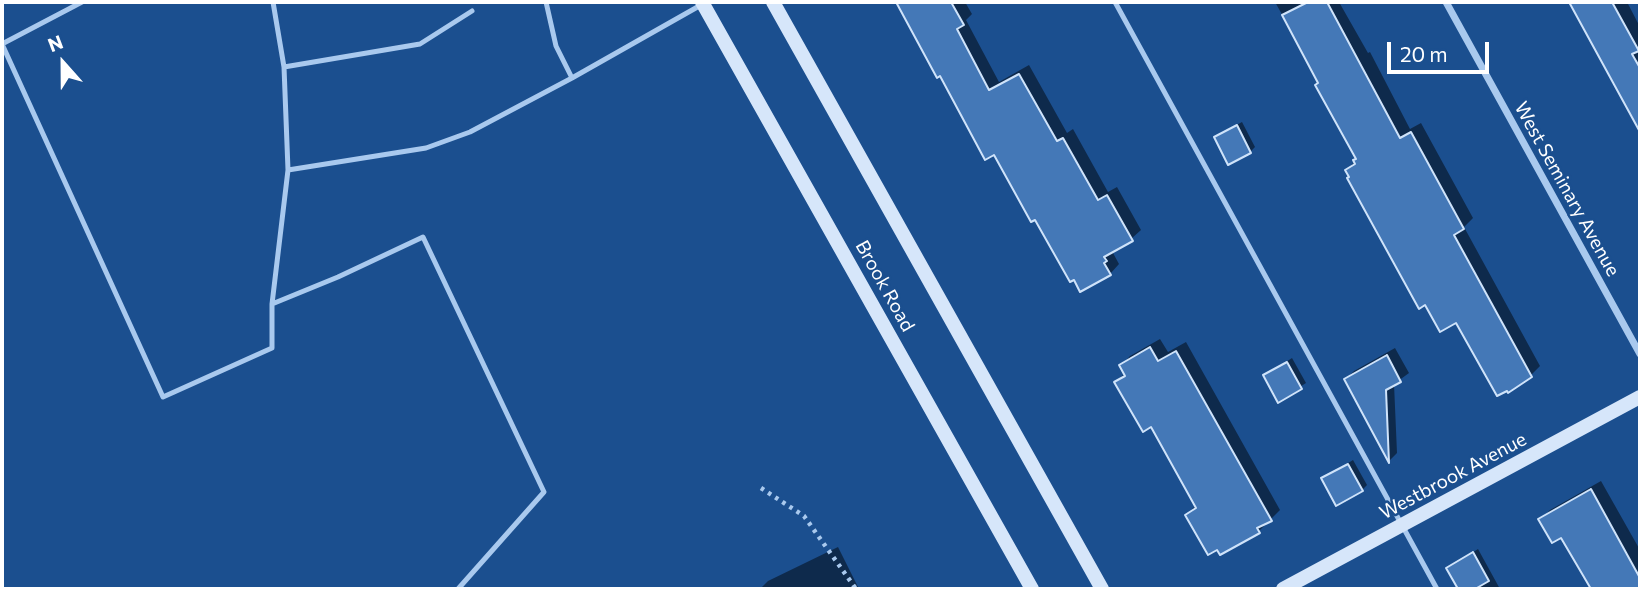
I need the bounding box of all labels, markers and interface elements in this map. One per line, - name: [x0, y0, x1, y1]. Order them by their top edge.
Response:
- north arrow: [28, 28, 98, 98]
- scale bar: [1390, 28, 1492, 72]
- text: N: [45, 30, 66, 56]
- text: 20 m: [1400, 41, 1448, 66]
- street label: West Seminary Avenue: [1510, 98, 1624, 280]
- street label: Brook Road: [851, 237, 919, 335]
- street label: Westbrook Avenue: [1376, 428, 1530, 524]

